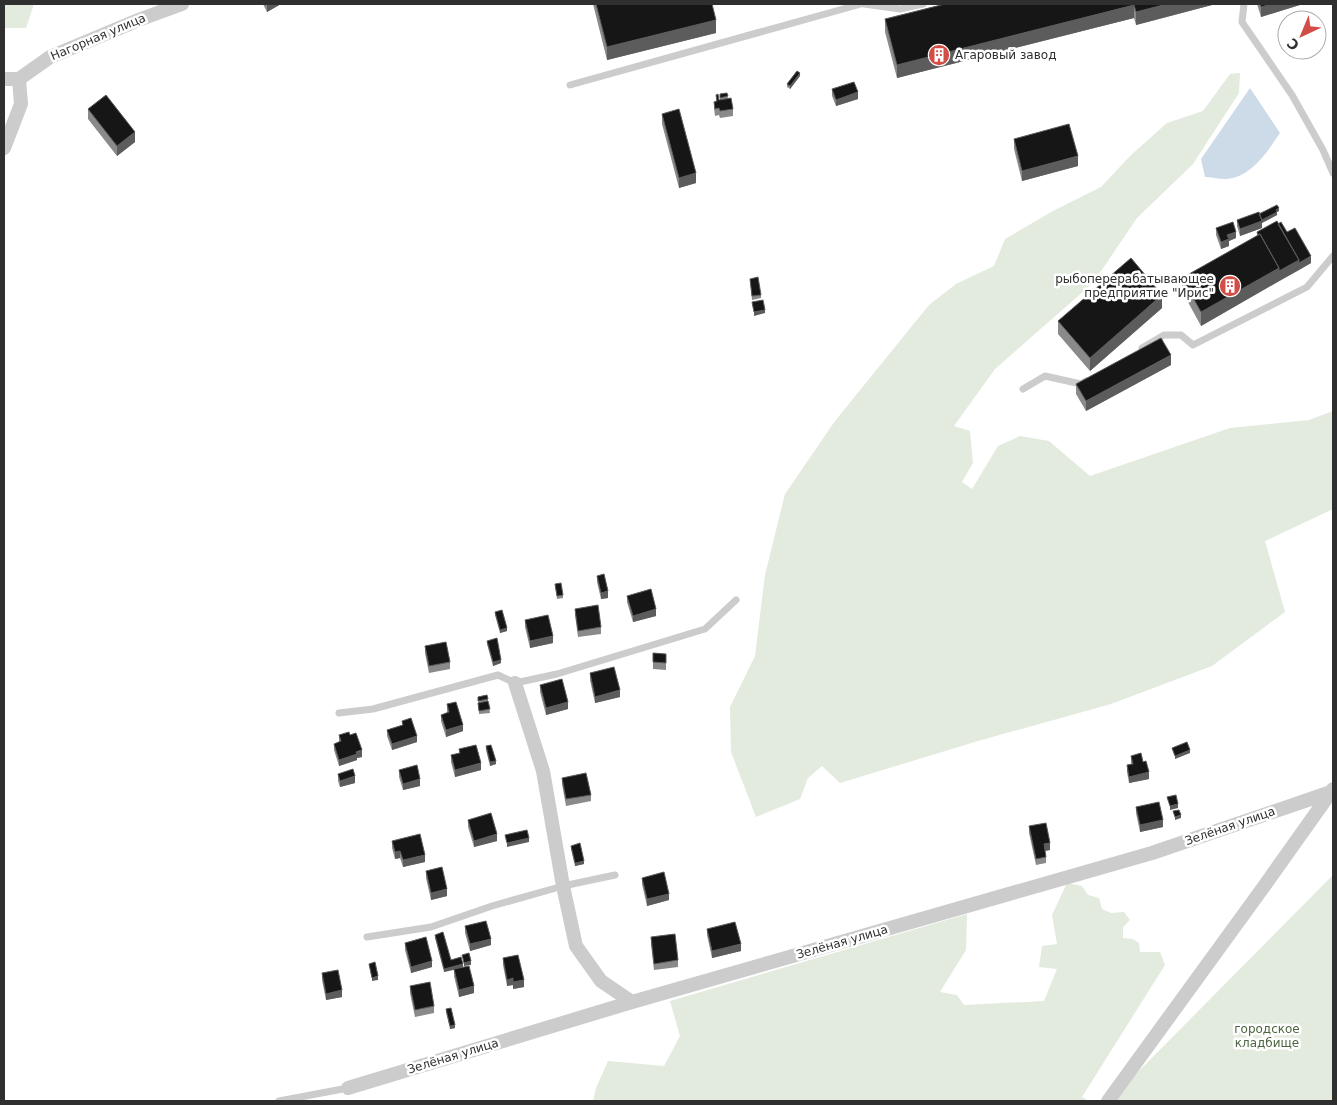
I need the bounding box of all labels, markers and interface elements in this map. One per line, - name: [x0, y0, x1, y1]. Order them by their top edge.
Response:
- north arrow: [1277, 10, 1327, 60]
- street label: Нагорная улица: [48, 11, 148, 63]
- text: С: [1284, 35, 1302, 54]
- building icon: Агаровый завод: [927, 43, 951, 67]
- place label: Агаровый завод: [955, 48, 1056, 62]
- place label: рыбоперерабатывающее предприятие "Ирис": [1055, 272, 1214, 300]
- building icon: рыбоперерабатывающее предприятие "Ирис": [1218, 274, 1242, 298]
- street label: Зелёная улица: [1183, 804, 1277, 848]
- street label: Зелёная улица: [795, 922, 889, 962]
- park label: городское кладбище: [1234, 1022, 1300, 1050]
- street label: Зелёная улица: [406, 1035, 500, 1077]

